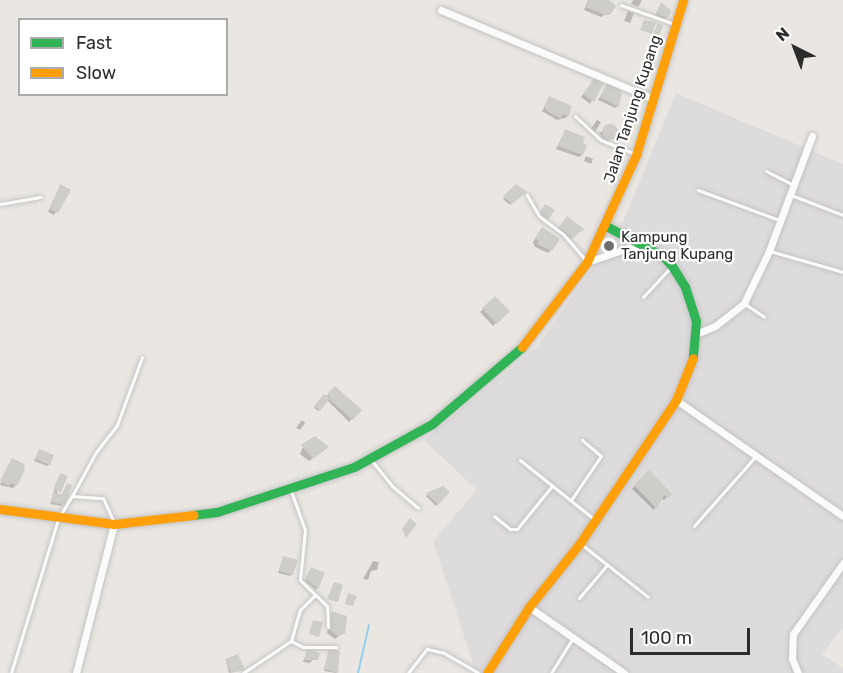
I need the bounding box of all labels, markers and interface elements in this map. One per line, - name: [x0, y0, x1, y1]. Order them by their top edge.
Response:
- legend: [18, 18, 228, 96]
- north arrow: [765, 18, 825, 78]
- text: N: [772, 23, 793, 45]
- text: Fast: [76, 32, 112, 54]
- street label: Jalan Tanjung Kupang: [601, 33, 665, 185]
- text: Slow: [76, 62, 116, 84]
- place label: Kampung Tanjung Kupang: [621, 228, 733, 263]
- marker: Kampung Tanjung Kupang: [602, 239, 616, 253]
- scale bar: [633, 616, 753, 654]
- text: 100 m: [641, 627, 692, 649]

